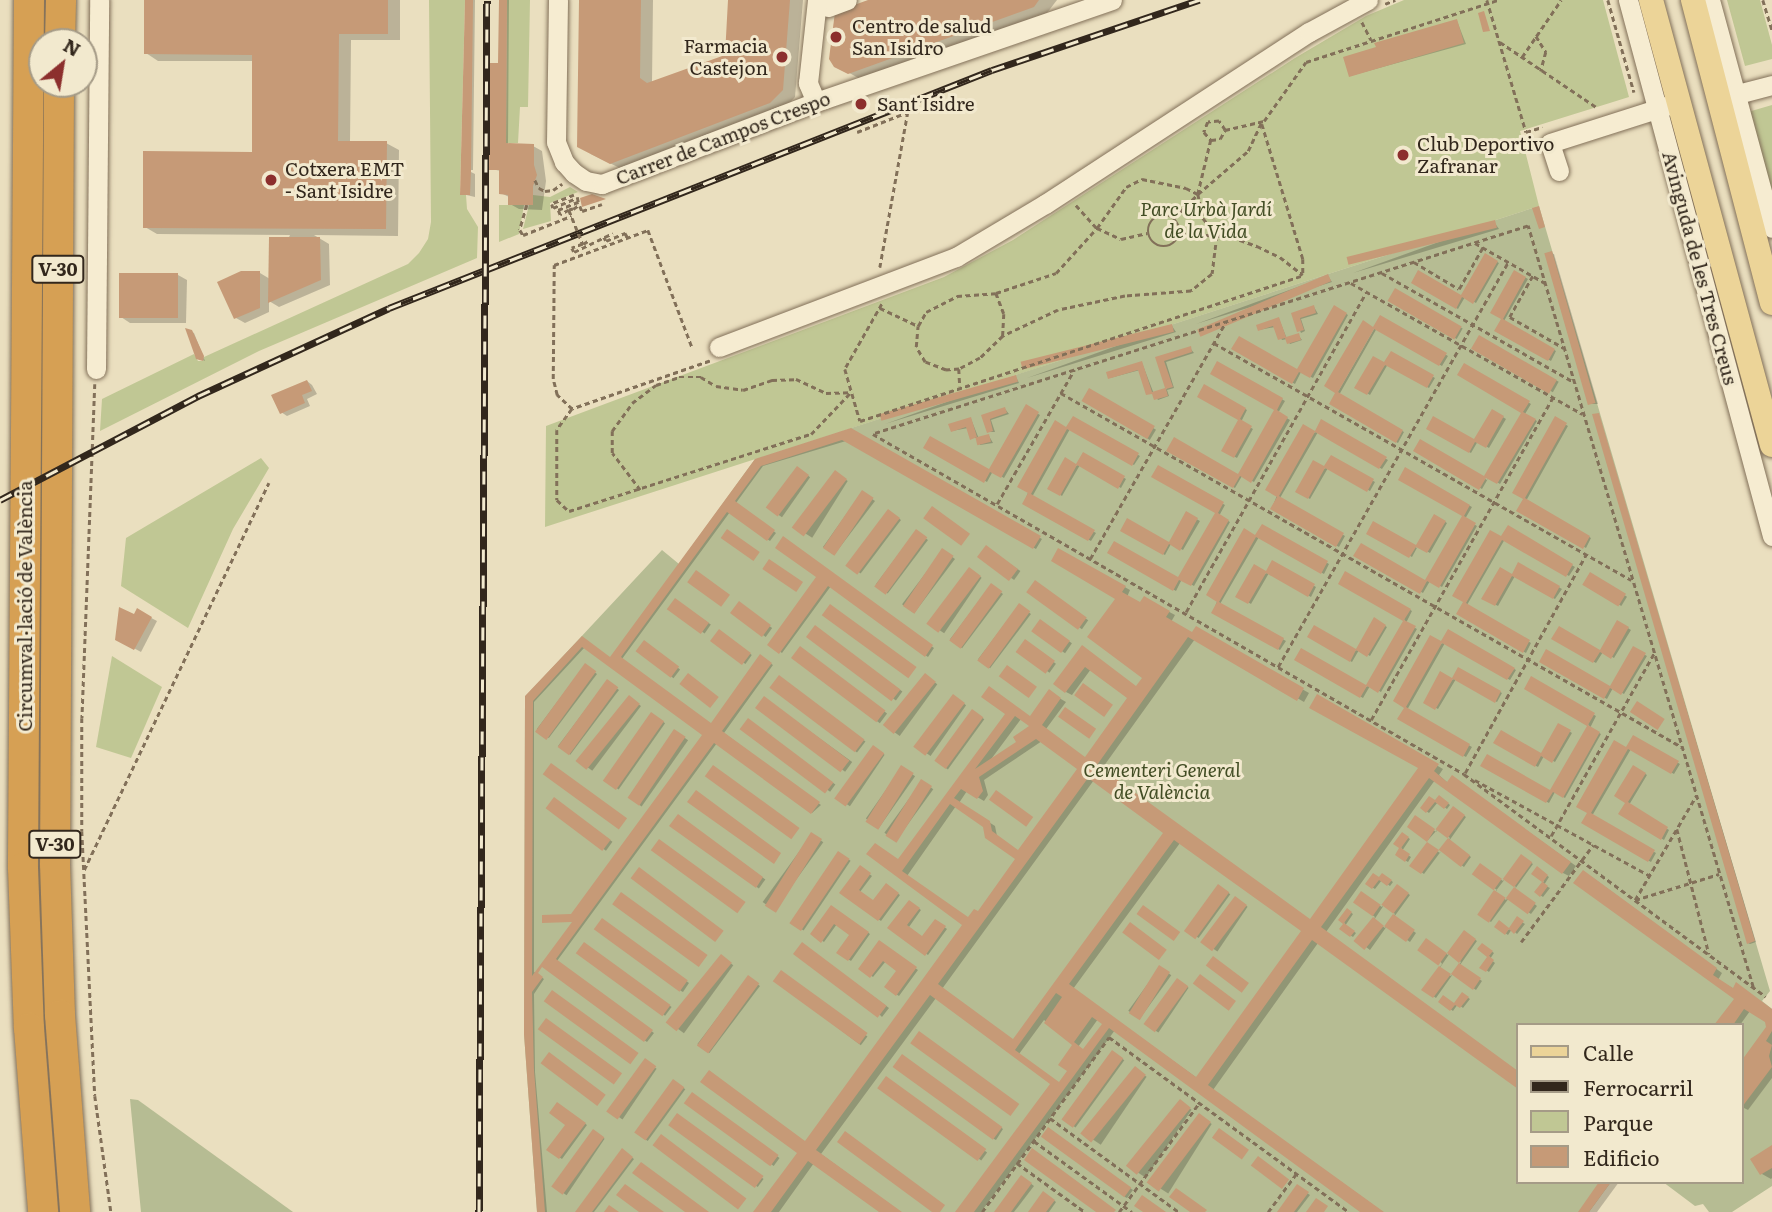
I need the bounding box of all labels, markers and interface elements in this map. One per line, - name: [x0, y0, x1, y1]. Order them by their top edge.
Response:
- place label: Centro de salud San Isidro: [852, 15, 992, 59]
- marker: Centro de salud San Isidro: [826, 27, 846, 47]
- north arrow: [28, 28, 98, 98]
- text: N: [59, 30, 86, 63]
- place label: Farmacia Castejon: [683, 35, 768, 79]
- marker: Farmacia Castejon: [774, 49, 790, 65]
- street label: Carrer de Campos Crespo: [613, 87, 833, 189]
- place label: Sant Isidre: [877, 93, 975, 115]
- marker: Sant Isidre: [851, 94, 871, 114]
- place label: Club Deportivo Zafranar: [1417, 133, 1554, 177]
- marker: Club Deportivo Zafranar: [1395, 147, 1411, 163]
- street label: Avinguda de les Tres Creus: [1658, 149, 1742, 387]
- place label: Cotxera EMT - Sant Isidre: [285, 158, 405, 202]
- marker: Cotxera EMT - Sant Isidre: [263, 172, 279, 188]
- park label: Parc Urbà Jardí de la Vida: [1140, 198, 1272, 242]
- road number: V-30: [30, 255, 86, 284]
- street label: Circumval·lació de València: [14, 480, 36, 732]
- park label: Cementeri General de València: [1083, 759, 1241, 803]
- road number: V-30: [27, 830, 83, 858]
- legend: [1516, 1023, 1744, 1184]
- text: Calle: [1583, 1036, 1634, 1067]
- text: Ferrocarril: [1583, 1071, 1693, 1102]
- text: Parque: [1583, 1106, 1653, 1137]
- text: Edificio: [1583, 1141, 1659, 1172]

